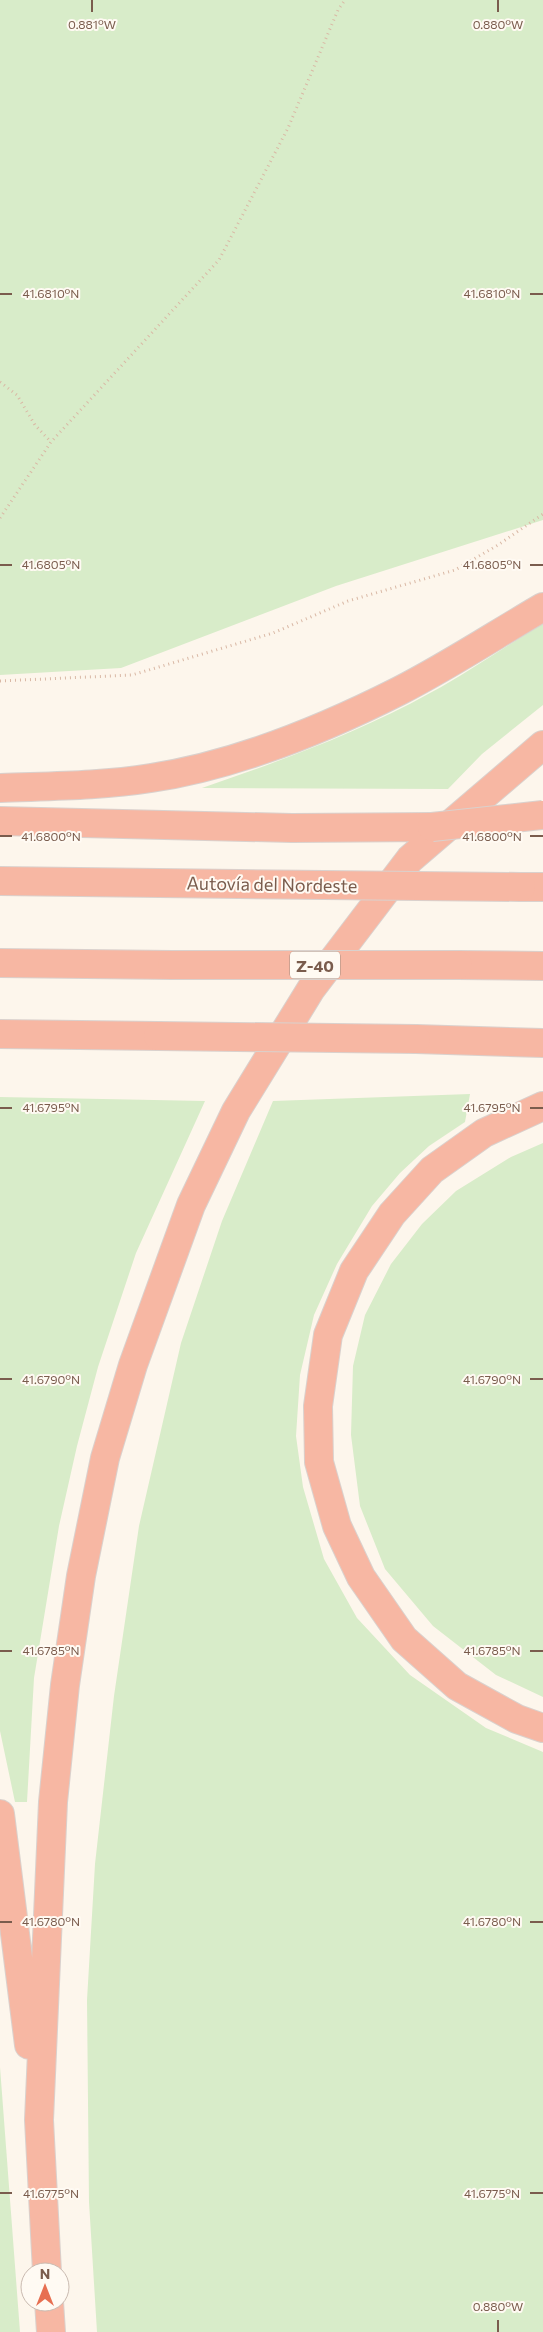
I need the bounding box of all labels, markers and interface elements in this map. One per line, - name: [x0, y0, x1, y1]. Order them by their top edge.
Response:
- text: 0.881°W: [68, 17, 116, 31]
- text: 0.880°W: [473, 17, 523, 31]
- text: 41.6810°N: [23, 286, 79, 300]
- text: 41.6810°N: [464, 286, 520, 300]
- text: 41.6805°N: [22, 557, 80, 571]
- text: 41.6805°N: [463, 557, 521, 571]
- text: 41.6800°N: [21, 829, 81, 843]
- text: 41.6800°N: [462, 829, 522, 843]
- street label: Autovía del Nordeste: [187, 872, 357, 896]
- road number: Z-40: [290, 952, 340, 978]
- text: 41.6795°N: [22, 1100, 80, 1114]
- text: 41.6795°N: [463, 1100, 521, 1114]
- text: 41.6790°N: [22, 1372, 80, 1386]
- text: 41.6790°N: [463, 1372, 521, 1386]
- text: 41.6785°N: [22, 1643, 80, 1657]
- text: 41.6785°N: [463, 1643, 521, 1657]
- text: 41.6780°N: [22, 1914, 80, 1928]
- text: 41.6780°N: [463, 1914, 521, 1928]
- text: 41.6775°N: [23, 2186, 79, 2200]
- text: 41.6775°N: [464, 2186, 520, 2200]
- north arrow: [20, 2262, 70, 2312]
- text: N: [40, 2265, 50, 2282]
- text: 0.880°W: [473, 2299, 523, 2313]

